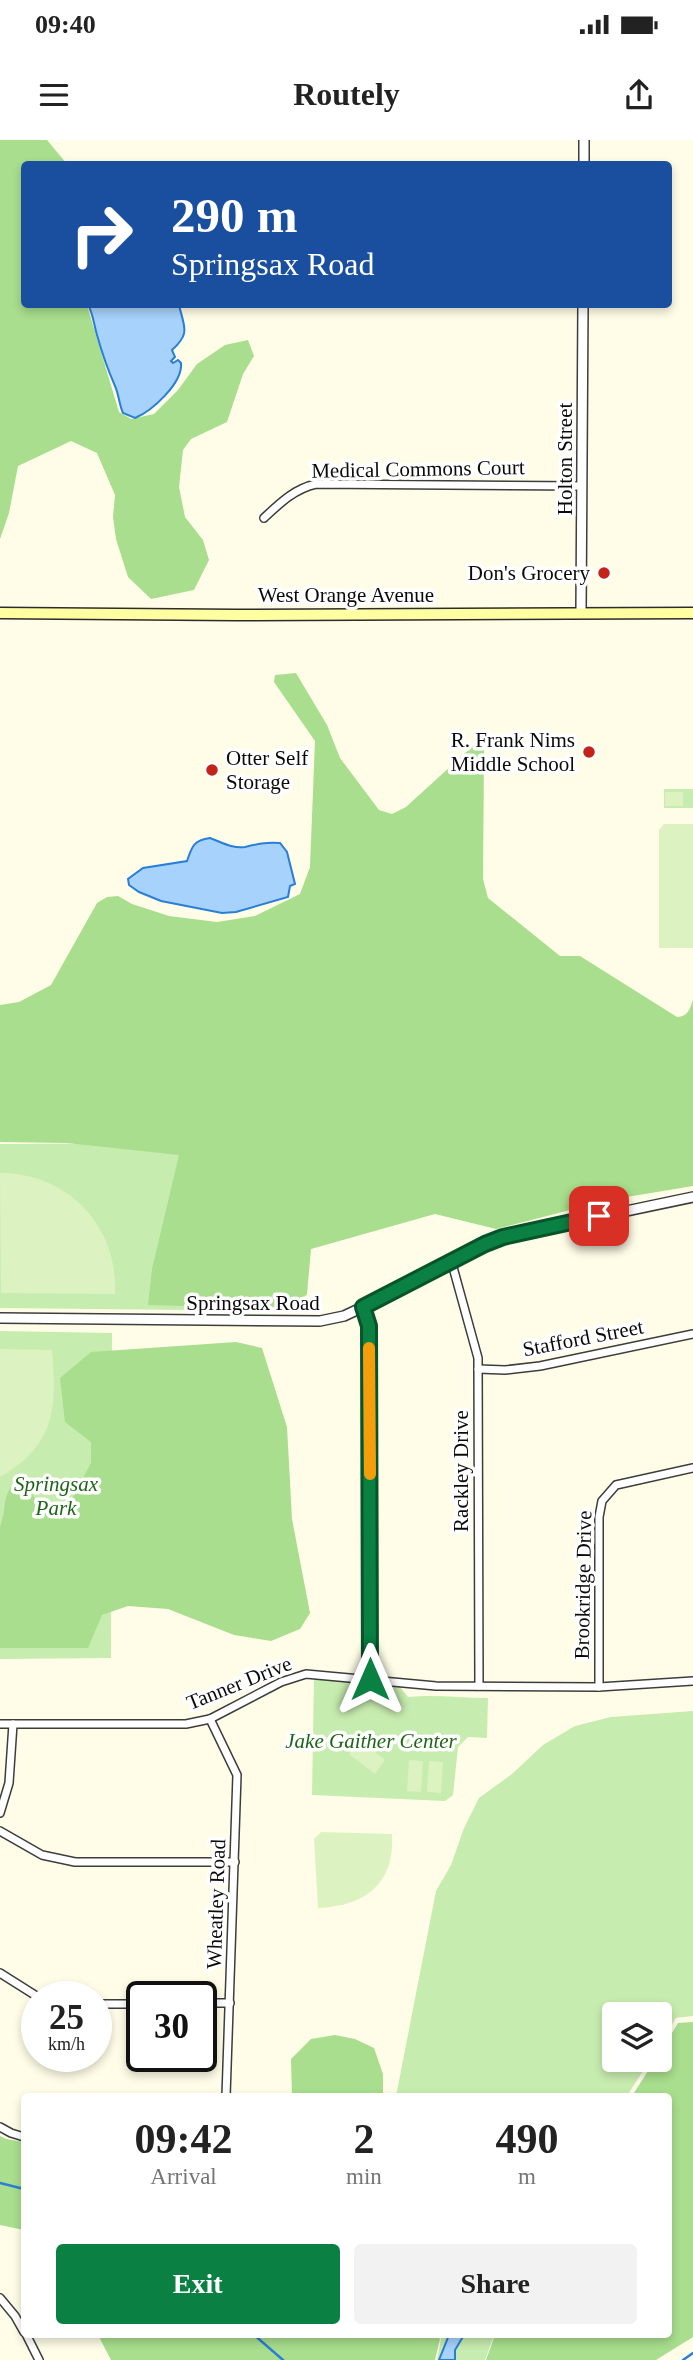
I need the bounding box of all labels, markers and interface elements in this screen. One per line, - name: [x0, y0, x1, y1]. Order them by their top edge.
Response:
- text: 09:40: [35, 10, 96, 39]
- icon: menu: [35, 76, 73, 114]
- text: Routely: [293, 76, 400, 112]
- icon: share: [620, 76, 658, 114]
- text: 290 m: [171, 188, 298, 243]
- icon: right: [56, 189, 147, 280]
- text: Springsax Road: [171, 246, 375, 282]
- street label: Holton Street: [553, 403, 577, 515]
- street label: Medical Commons Court: [311, 455, 525, 483]
- place label: Don's Grocery: [468, 561, 590, 585]
- marker: Don's Grocery: [596, 565, 612, 581]
- street label: West Orange Avenue: [258, 583, 434, 607]
- place label: R. Frank Nims Middle School: [451, 728, 575, 776]
- marker: R. Frank Nims Middle School: [581, 744, 597, 760]
- place label: Otter Self Storage: [226, 746, 308, 794]
- marker: Otter Self Storage: [204, 762, 220, 778]
- pin: [569, 1186, 629, 1246]
- icon: arrive: [580, 1197, 618, 1235]
- street label: Springsax Road: [186, 1291, 320, 1315]
- street label: Stafford Street: [521, 1314, 646, 1361]
- street label: Rackley Drive: [449, 1410, 473, 1532]
- park label: Springsax Park: [14, 1472, 99, 1520]
- street label: Brookridge Drive: [570, 1510, 596, 1660]
- position arrow: [333, 1642, 407, 1716]
- street label: Tanner Drive: [183, 1651, 295, 1715]
- park label: Jake Gaither Center: [285, 1729, 458, 1753]
- street label: Wheatley Road: [202, 1838, 230, 1969]
- speed limit sign: 30: [126, 1981, 217, 2072]
- text: 25: [49, 1998, 84, 2037]
- map controls: [602, 2002, 672, 2072]
- button: layers: [602, 2002, 672, 2072]
- text: km/h: [48, 2034, 85, 2054]
- text: 09:42: [135, 2116, 233, 2162]
- text: 2: [353, 2116, 374, 2162]
- text: 490: [495, 2116, 558, 2162]
- text: Arrival: [150, 2164, 217, 2189]
- text: min: [346, 2164, 382, 2189]
- text: m: [518, 2164, 536, 2189]
- button: Exit: [56, 2244, 340, 2324]
- button: Share: [354, 2244, 637, 2324]

